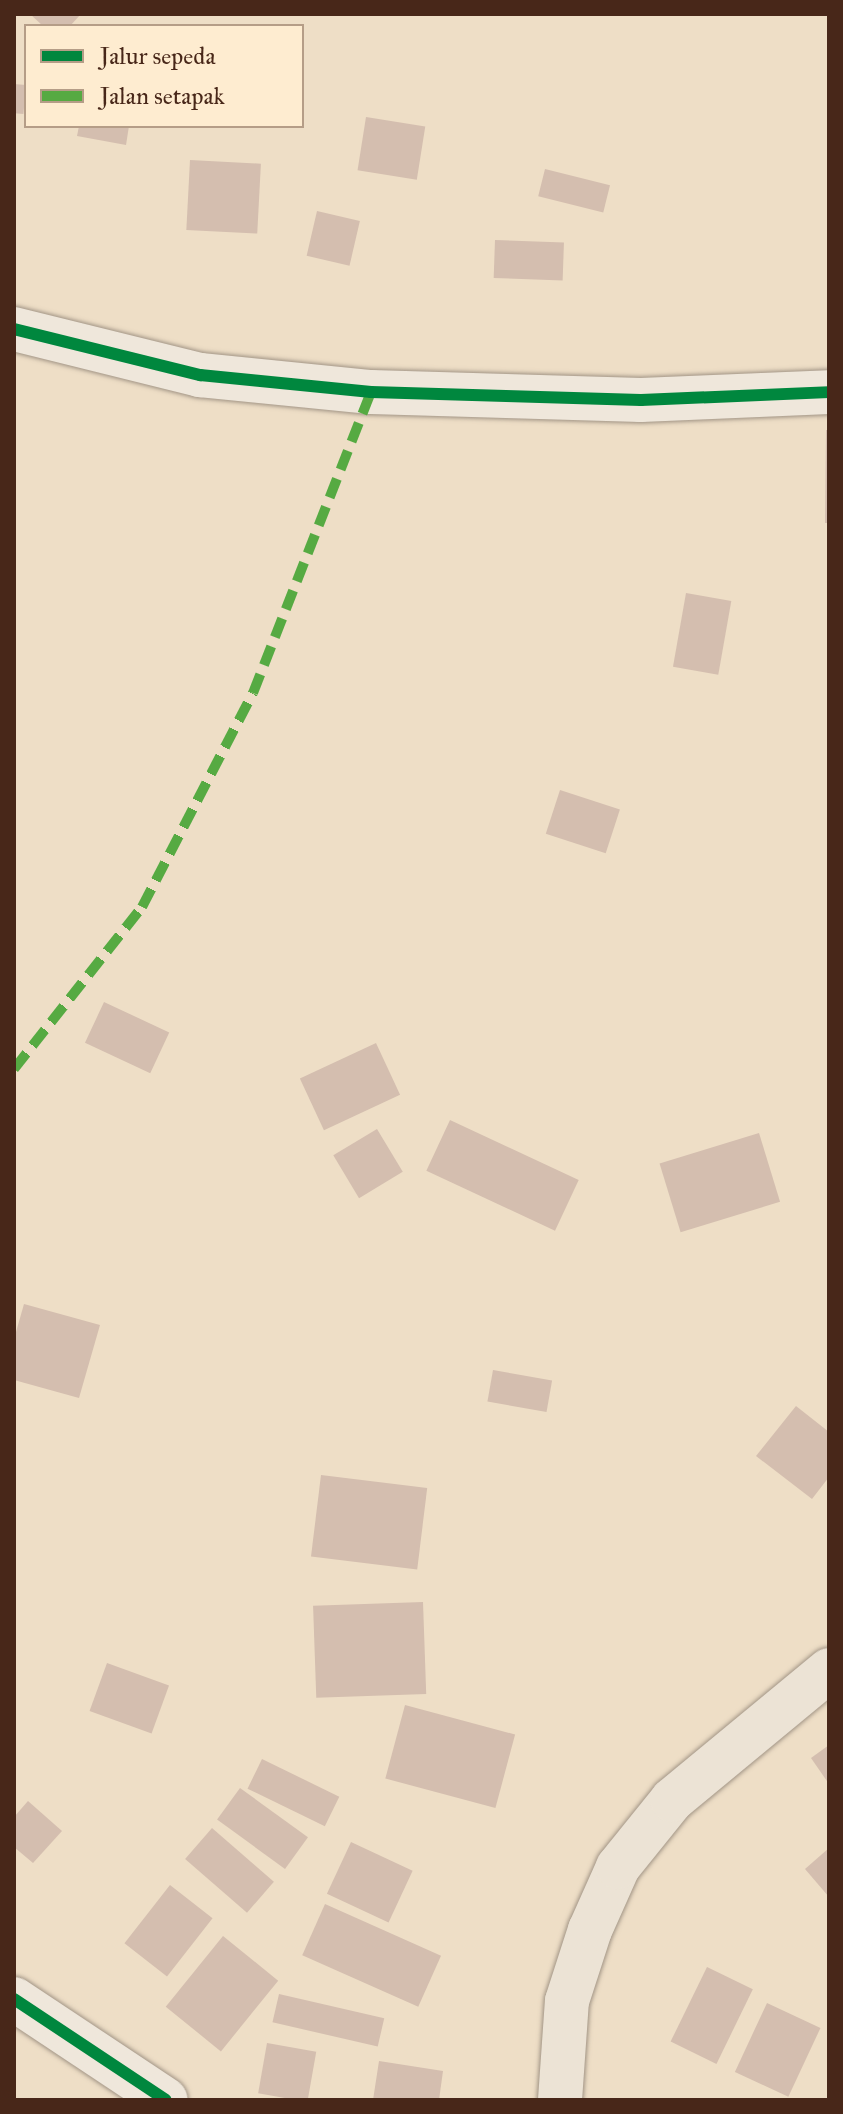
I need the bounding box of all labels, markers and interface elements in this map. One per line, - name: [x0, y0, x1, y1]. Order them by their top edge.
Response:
- legend: [24, 24, 304, 128]
- text: Jalur sepeda: [100, 41, 216, 71]
- text: Jalan setapak: [100, 81, 225, 111]

